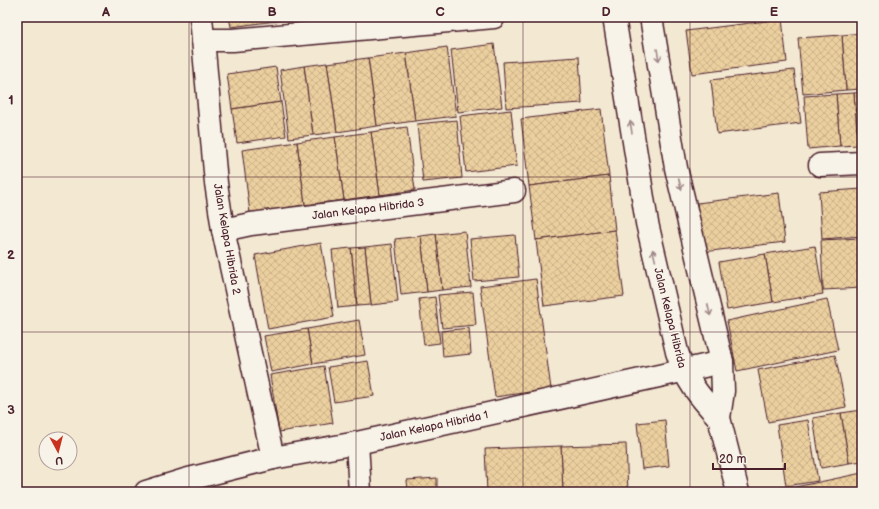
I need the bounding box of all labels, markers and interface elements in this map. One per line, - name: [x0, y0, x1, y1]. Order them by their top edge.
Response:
- text: A: [101, 4, 110, 20]
- text: B: [267, 4, 277, 20]
- text: C: [435, 4, 445, 20]
- text: D: [601, 4, 611, 20]
- text: E: [770, 4, 779, 20]
- one-way arrow: [654, 49, 662, 62]
- text: 1: [8, 92, 14, 108]
- one-way arrow: [627, 121, 635, 134]
- one-way arrow: [676, 177, 684, 190]
- street label: Jalan Kelapa Hibrida 2: [211, 182, 243, 296]
- street label: Jalan Kelapa Hibrida 3: [311, 196, 425, 222]
- text: 2: [7, 247, 15, 263]
- one-way arrow: [650, 249, 658, 262]
- street label: Jalan Kelapa Hibrida: [651, 266, 689, 370]
- one-way arrow: [706, 303, 714, 316]
- text: 3: [7, 402, 15, 418]
- street label: Jalan Kelapa Hibrida 1: [379, 408, 489, 444]
- north arrow: [38, 431, 78, 471]
- scale bar: [713, 445, 785, 471]
- text: 20 m: [719, 452, 746, 467]
- text: U: [54, 453, 64, 467]

